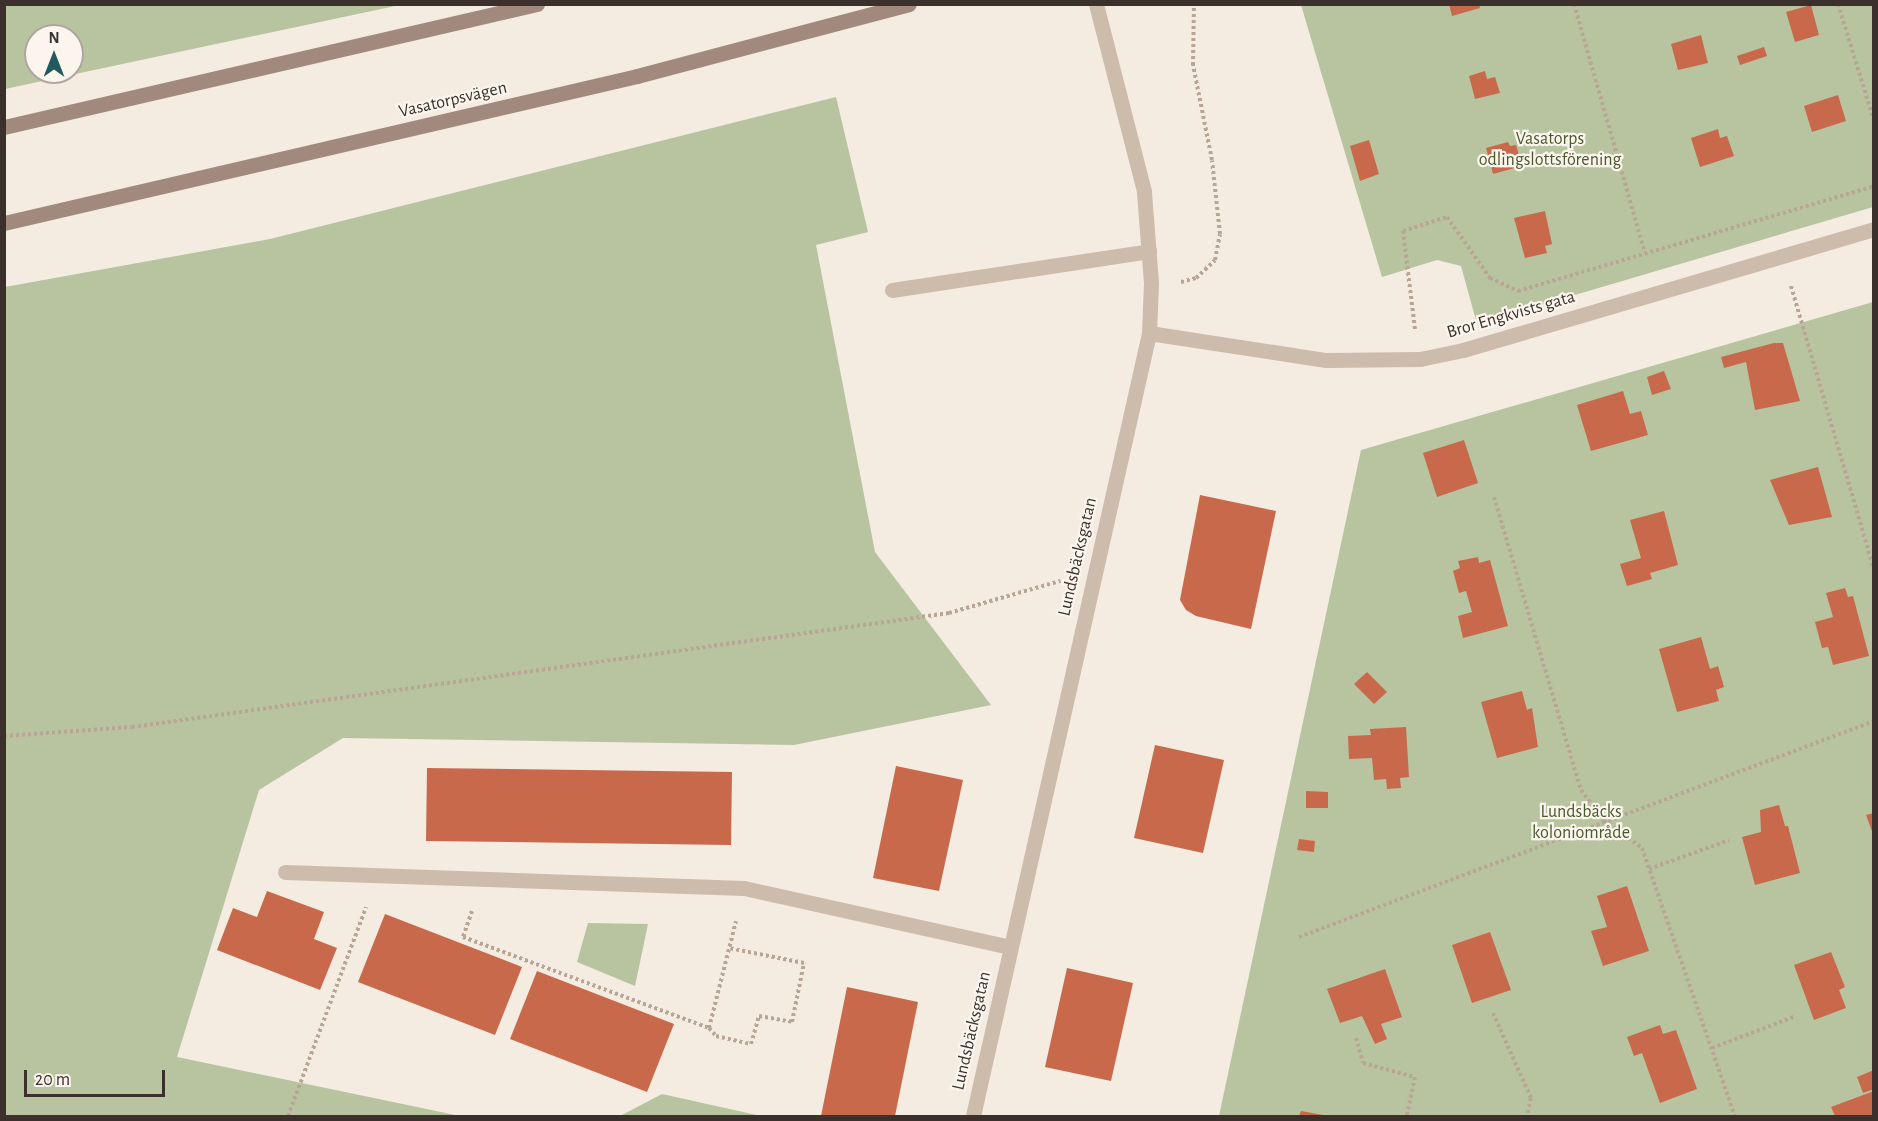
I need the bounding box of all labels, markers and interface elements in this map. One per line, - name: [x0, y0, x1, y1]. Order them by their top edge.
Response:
- north arrow: [24, 24, 84, 84]
- text: N: [48, 30, 60, 46]
- street label: Vasatorpsvägen: [397, 77, 509, 123]
- park label: Vasatorps odlingslottsförening: [1479, 129, 1621, 172]
- street label: Bror Engkvists gata: [1444, 286, 1578, 344]
- street label: Lundsbäcksgatan: [1054, 496, 1102, 618]
- park label: Lundsbäcks koloniområde: [1532, 802, 1630, 844]
- street label: Lundsbäcksgatan: [948, 970, 996, 1092]
- scale bar: [27, 1058, 168, 1096]
- text: 20 m: [35, 1071, 70, 1089]

